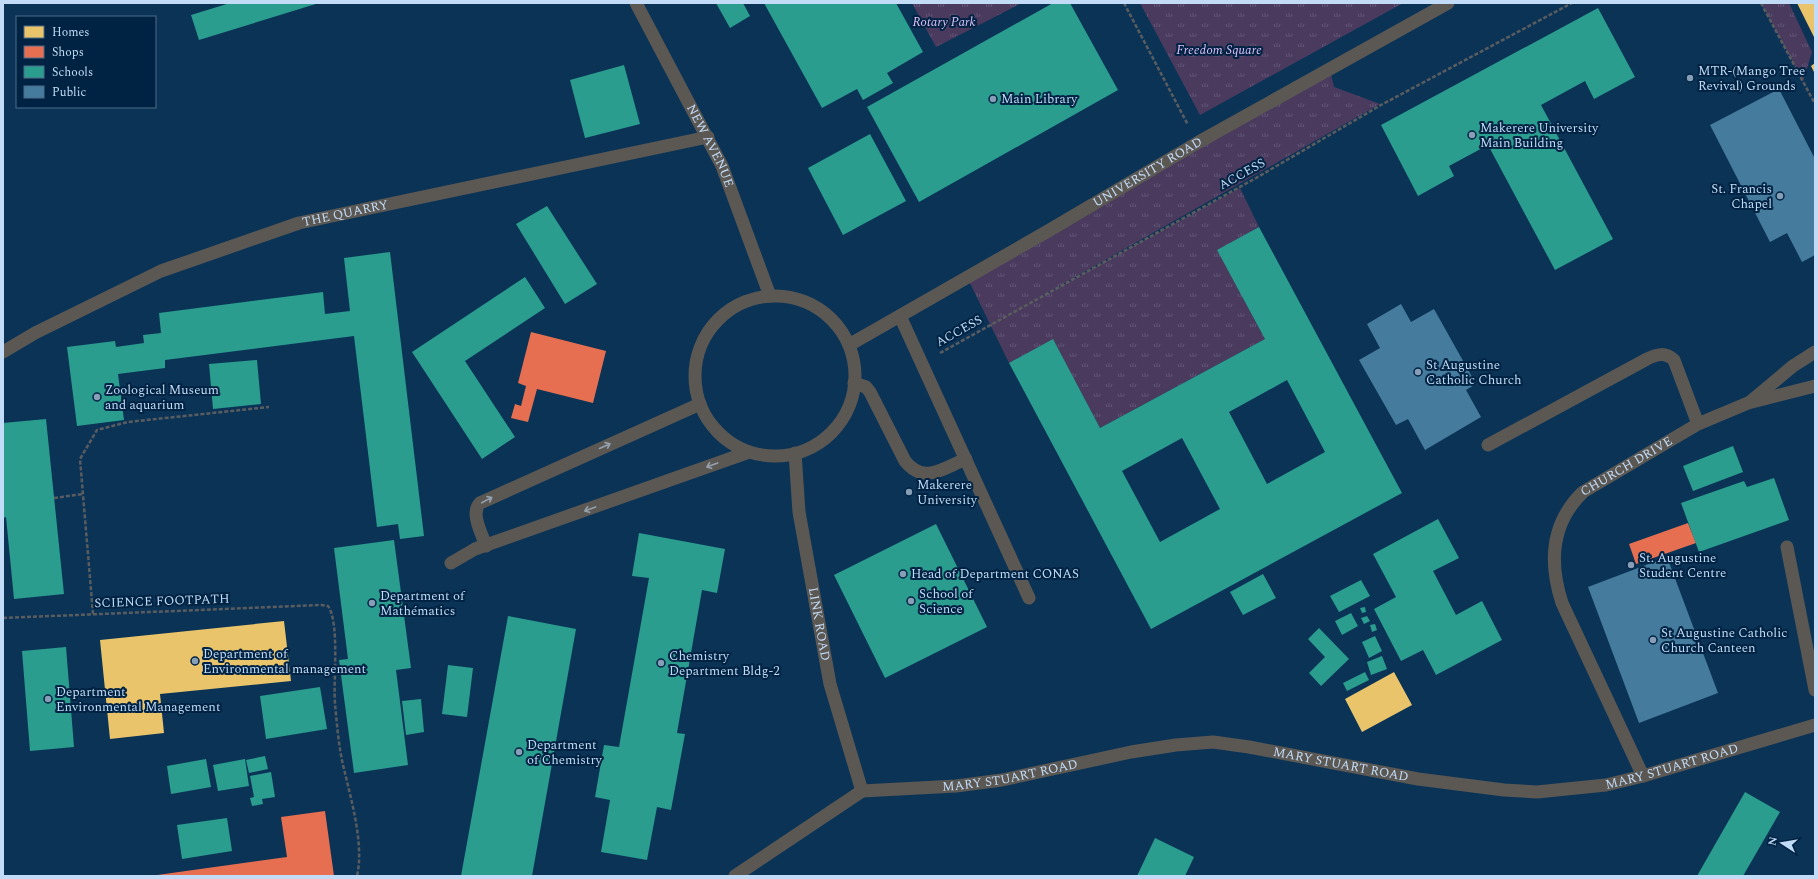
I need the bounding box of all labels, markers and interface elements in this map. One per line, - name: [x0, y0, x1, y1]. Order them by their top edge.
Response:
- park label: Rotary Park: [912, 12, 976, 32]
- legend: [16, 16, 156, 108]
- text: Homes: [52, 23, 90, 42]
- park label: Freedom Square: [1176, 40, 1262, 60]
- text: Shops: [52, 43, 84, 62]
- place label: MTR-(Mango Tree Revival) Grounds: [1698, 61, 1805, 96]
- text: Schools: [52, 63, 93, 82]
- marker: MTR-(Mango Tree Revival) Grounds: [1685, 73, 1695, 83]
- text: Public: [52, 83, 86, 102]
- place label: Main Library: [1001, 89, 1078, 109]
- marker: Main Library: [988, 94, 998, 104]
- street label: NEW AVENUE: [681, 101, 739, 190]
- place label: Makerere University Main Building: [1480, 118, 1599, 153]
- marker: Makerere University Main Building: [1467, 130, 1477, 140]
- street label: UNIVERSITY ROAD: [1089, 132, 1206, 212]
- street label: ACCESS: [1215, 153, 1269, 195]
- place label: St. Francis Chapel: [1711, 179, 1772, 214]
- marker: St. Francis Chapel: [1775, 191, 1785, 201]
- street label: THE QUARRY: [300, 195, 390, 232]
- street label: ACCESS: [932, 310, 986, 352]
- place label: St Augustine Catholic Church: [1426, 355, 1522, 390]
- marker: St Augustine Catholic Church: [1413, 367, 1423, 377]
- place label: Zoological Museum and aquarium: [105, 380, 219, 415]
- marker: Zoological Museum and aquarium: [92, 392, 102, 402]
- street label: CHURCH DRIVE: [1576, 431, 1676, 501]
- one-way arrow: [599, 442, 611, 449]
- one-way arrow: [707, 462, 719, 470]
- place label: Makerere University: [917, 475, 978, 510]
- marker: Makerere University: [904, 487, 914, 497]
- one-way arrow: [480, 495, 492, 503]
- one-way arrow: [584, 505, 596, 513]
- place label: St. Augustine Student Centre: [1639, 548, 1726, 583]
- marker: St. Augustine Student Centre: [1626, 560, 1636, 570]
- place label: Head of Department CONAS: [911, 564, 1079, 584]
- marker: Head of Department CONAS: [898, 569, 908, 579]
- place label: School of Science: [919, 584, 974, 619]
- place label: Department of Mathématics: [380, 586, 466, 621]
- street label: LINK ROAD: [803, 586, 836, 663]
- street label: SCIENCE FOOTPATH: [94, 589, 230, 613]
- marker: School of Science: [906, 596, 916, 606]
- marker: Department of Mathématics: [367, 598, 377, 608]
- place label: St Augustine Catholic Church Canteen: [1661, 623, 1787, 658]
- marker: St Augustine Catholic Church Canteen: [1648, 635, 1658, 645]
- place label: Department of Environmental management: [203, 644, 367, 679]
- place label: Chemistry Department Bldg-2: [669, 646, 780, 681]
- marker: Department of Environmental management: [190, 656, 200, 666]
- marker: Chemistry Department Bldg-2: [656, 658, 666, 668]
- place label: Department Environmental Management: [56, 682, 221, 717]
- marker: Department Environmental Management: [43, 694, 53, 704]
- place label: Department of Chemistry: [527, 735, 603, 770]
- street label: MARY STUART ROAD: [1603, 738, 1741, 795]
- street label: MARY STUART ROAD: [1271, 742, 1410, 787]
- marker: Department of Chemistry: [514, 747, 524, 757]
- street label: MARY STUART ROAD: [942, 754, 1080, 797]
- north arrow: [1762, 823, 1802, 863]
- text: N: [1763, 835, 1782, 847]

